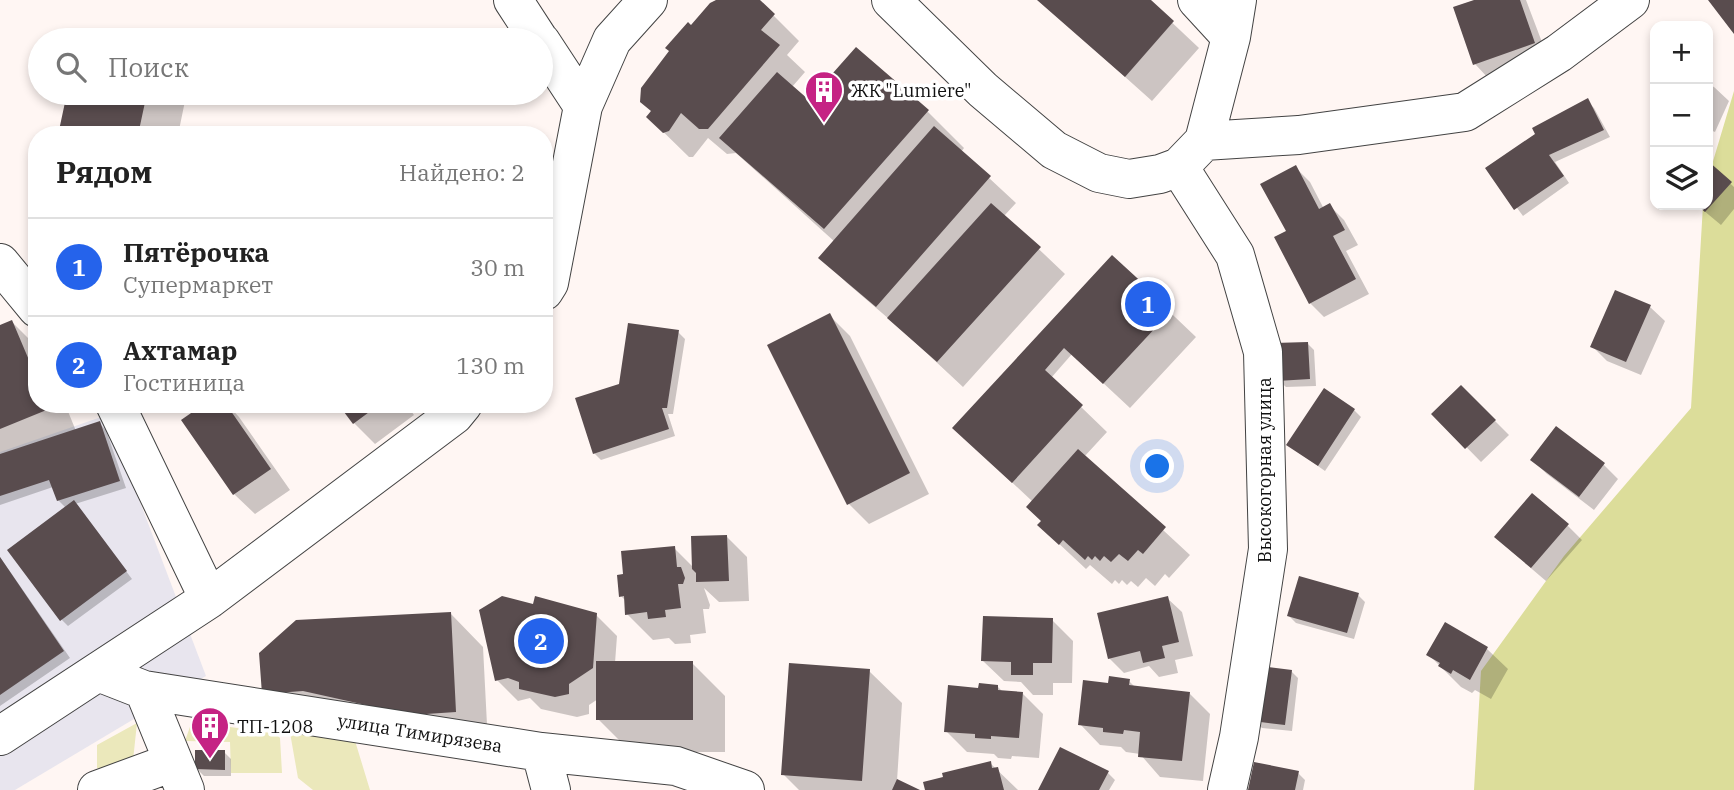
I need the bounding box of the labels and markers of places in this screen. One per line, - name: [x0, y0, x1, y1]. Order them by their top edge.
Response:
- building icon: ЖК "Lumiere": [803, 69, 845, 124]
- place label: ЖК "Lumiere": [851, 79, 972, 102]
- pin: 1: [1125, 278, 1171, 330]
- pin: 2: [518, 615, 564, 667]
- building icon: ТП-1208: [189, 705, 231, 760]
- place label: ТП-1208: [237, 715, 313, 738]

